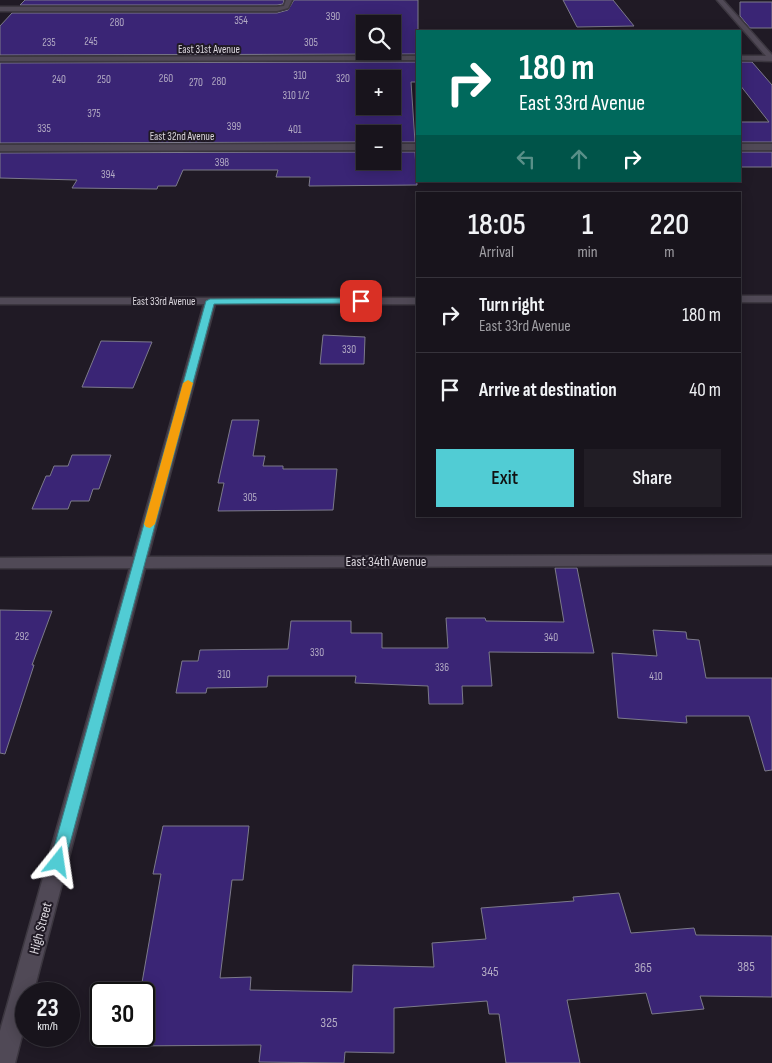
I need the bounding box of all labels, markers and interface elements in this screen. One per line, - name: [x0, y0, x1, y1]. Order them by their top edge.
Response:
- house number: 390: [326, 10, 340, 23]
- house number: 354: [234, 14, 248, 27]
- map controls: [356, 15, 401, 170]
- button: search: [356, 15, 401, 60]
- house number: 280: [110, 16, 124, 29]
- house number: 245: [84, 35, 98, 48]
- house number: 235: [42, 36, 56, 49]
- house number: 305: [304, 36, 318, 49]
- street label: East 31st Avenue: [178, 43, 240, 56]
- text: 180 m: [519, 47, 595, 90]
- icon: right: [436, 50, 501, 115]
- house number: 310: [293, 69, 307, 82]
- button: +: [356, 70, 401, 115]
- house number: 260: [159, 72, 173, 85]
- house number: 320: [336, 72, 350, 85]
- house number: 240: [52, 73, 66, 86]
- house number: 250: [97, 73, 111, 86]
- house number: 280: [212, 75, 226, 88]
- house number: 270: [189, 76, 203, 89]
- house number: 310 1/2: [283, 89, 310, 102]
- text: East 33rd Avenue: [519, 90, 645, 117]
- house number: 375: [87, 107, 101, 120]
- house number: 399: [227, 120, 241, 133]
- house number: 335: [37, 122, 51, 135]
- house number: 401: [288, 123, 302, 136]
- button: −: [356, 125, 401, 170]
- street label: East 32nd Avenue: [150, 130, 214, 143]
- icon: left: [512, 145, 540, 173]
- icon: ahead: [565, 145, 593, 173]
- icon: right: [618, 145, 646, 173]
- house number: 398: [215, 156, 229, 169]
- house number: 394: [101, 168, 115, 181]
- text: 18:05: [468, 207, 526, 243]
- text: 1: [582, 207, 593, 243]
- text: 220: [650, 207, 689, 243]
- text: Arrival: [480, 243, 514, 262]
- text: min: [578, 243, 598, 262]
- text: m: [664, 243, 674, 262]
- pin: [340, 280, 382, 322]
- icon: arrive: [347, 287, 375, 315]
- text: Turn right: [479, 294, 544, 317]
- street label: East 33rd Avenue: [132, 295, 196, 308]
- icon: right: [436, 301, 464, 329]
- text: 180 m: [682, 304, 721, 327]
- text: East 33rd Avenue: [479, 317, 571, 336]
- house number: 330: [342, 343, 356, 356]
- icon: arrive: [436, 376, 464, 404]
- text: Arrive at destination: [479, 379, 617, 402]
- text: 40 m: [689, 379, 721, 402]
- button: Exit: [436, 449, 574, 507]
- button: Share: [584, 449, 721, 507]
- house number: 305: [243, 491, 257, 504]
- street label: East 34th Avenue: [346, 553, 426, 570]
- house number: 292: [15, 630, 29, 643]
- house number: 340: [544, 631, 558, 644]
- house number: 330: [310, 646, 324, 659]
- house number: 336: [435, 661, 449, 674]
- house number: 310: [217, 668, 231, 681]
- house number: 410: [649, 670, 663, 683]
- position arrow: [31, 835, 83, 887]
- street label: High Street: [25, 900, 56, 956]
- house number: 385: [737, 958, 755, 975]
- house number: 365: [634, 959, 652, 976]
- house number: 345: [481, 963, 499, 980]
- speed limit sign: 30: [90, 982, 155, 1047]
- text: 23: [36, 993, 59, 1024]
- house number: 325: [320, 1014, 338, 1031]
- text: km/h: [37, 1019, 58, 1034]

